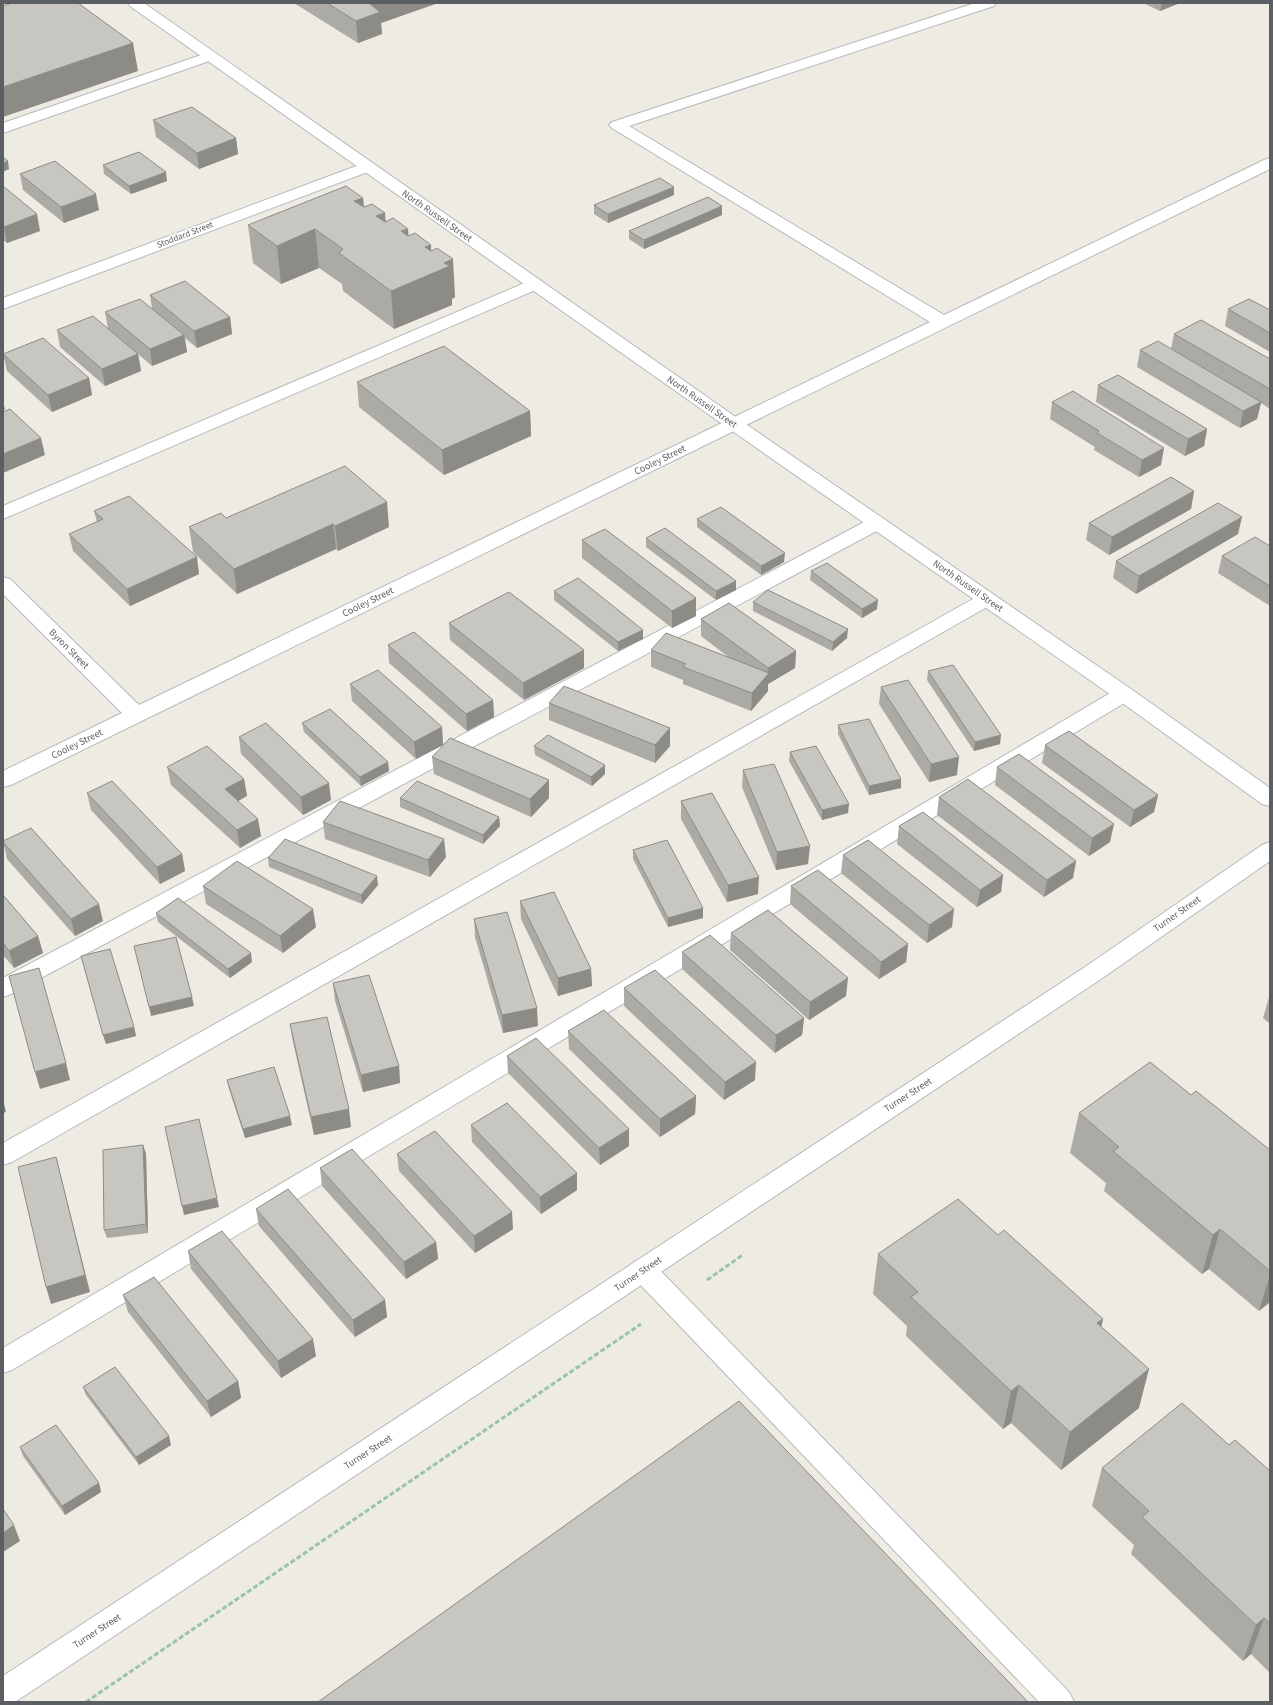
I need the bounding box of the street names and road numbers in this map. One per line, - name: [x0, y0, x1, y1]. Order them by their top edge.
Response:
- street label: North Russell Street: [399, 187, 475, 246]
- street label: Stoddard Street: [155, 218, 215, 252]
- street label: North Russell Street: [664, 373, 740, 432]
- street label: Cooley Street: [632, 441, 689, 479]
- street label: North Russell Street: [930, 557, 1006, 616]
- street label: Cooley Street: [340, 583, 397, 621]
- street label: Byron Street: [46, 626, 93, 673]
- street label: Cooley Street: [49, 725, 106, 763]
- street label: Turner Street: [1151, 892, 1204, 935]
- street label: Turner Street: [881, 1074, 935, 1116]
- street label: Turner Street: [611, 1253, 665, 1295]
- street label: Turner Street: [341, 1431, 395, 1473]
- street label: Turner Street: [70, 1610, 124, 1652]

